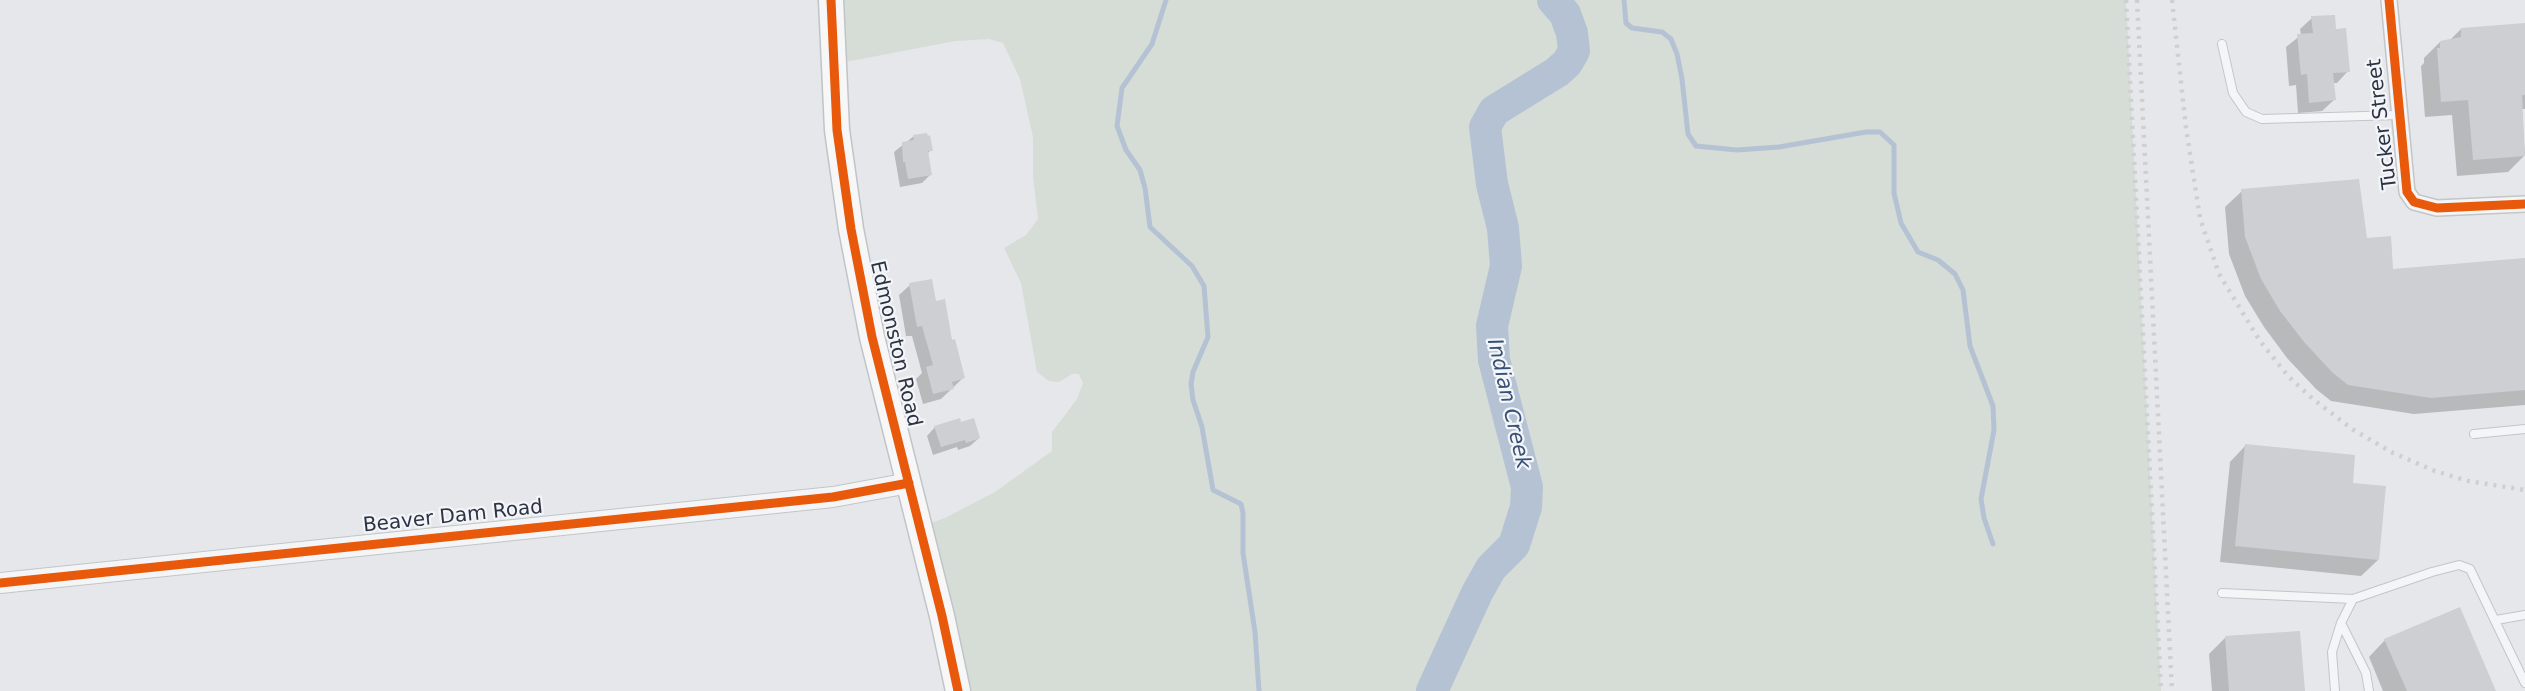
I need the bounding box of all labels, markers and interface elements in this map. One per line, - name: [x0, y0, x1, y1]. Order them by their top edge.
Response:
- street label: Tucker Street: [2363, 57, 2403, 191]
- street label: Edmonston Road: [864, 259, 926, 429]
- water label: Indian Creek: [1481, 336, 1535, 472]
- street label: Beaver Dam Road: [362, 496, 544, 538]

